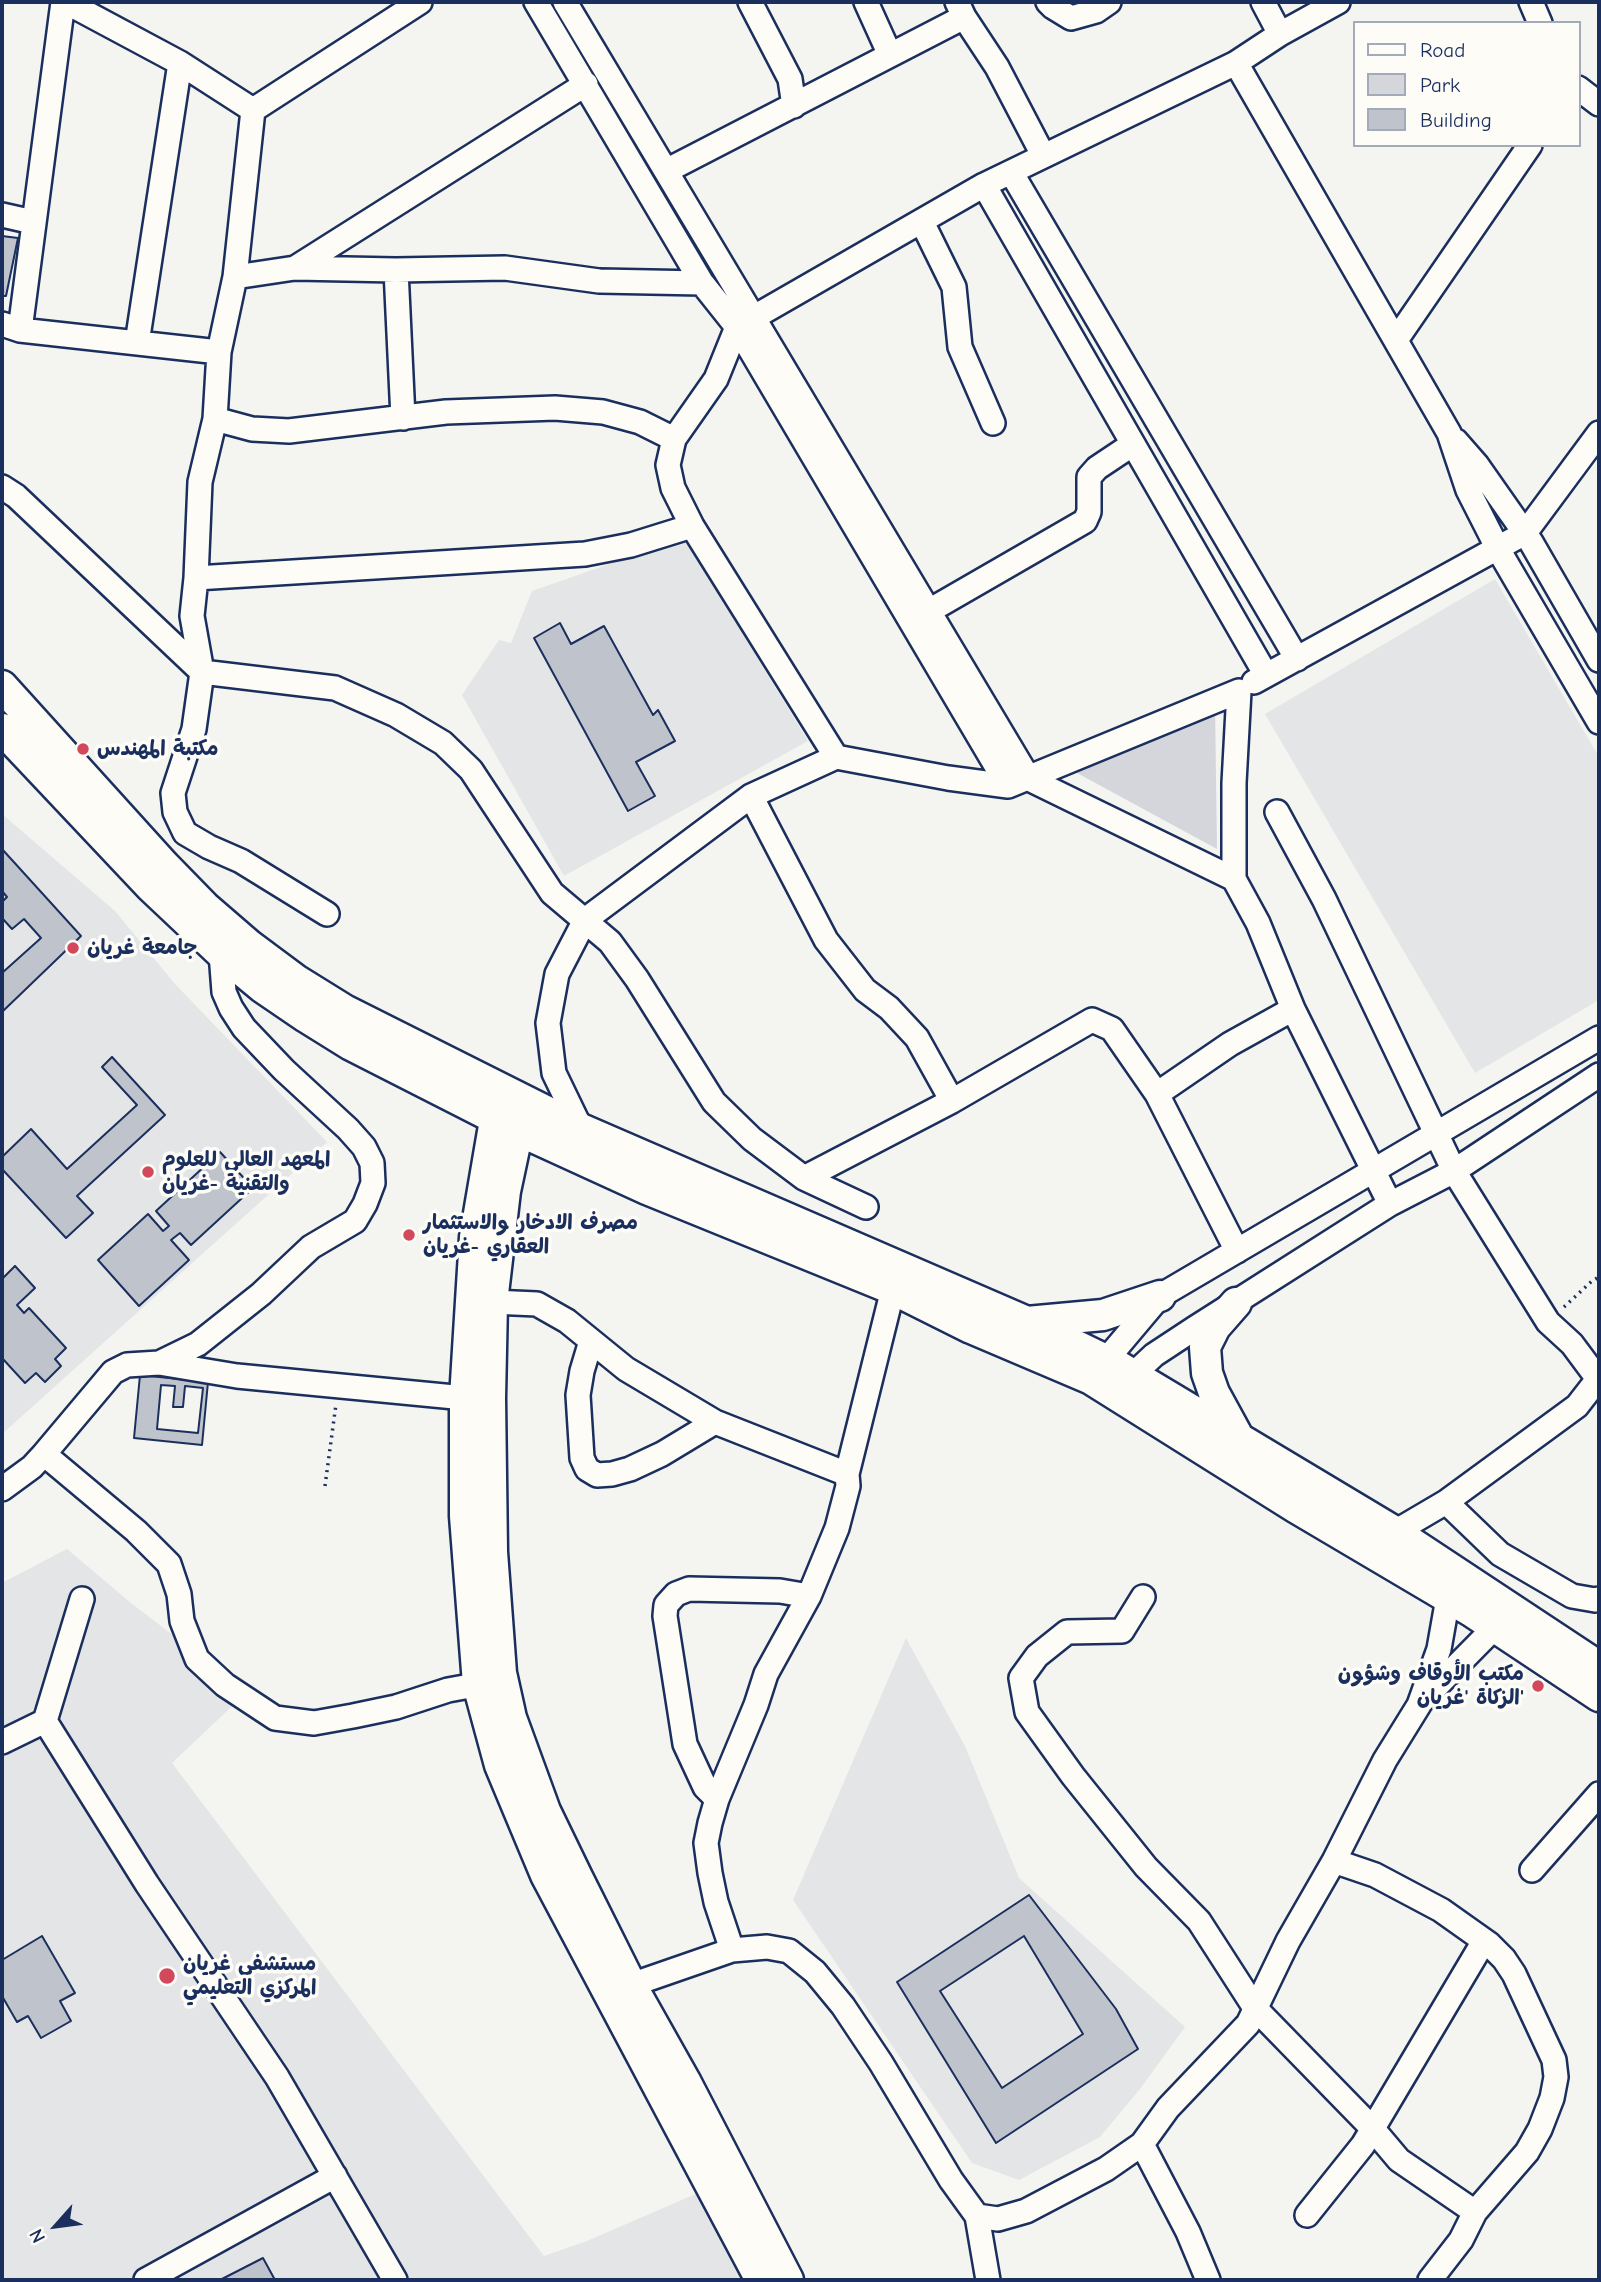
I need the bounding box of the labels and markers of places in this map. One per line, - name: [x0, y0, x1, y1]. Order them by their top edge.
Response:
- place label: مكتبة المهندس: [97, 736, 218, 762]
- marker: مكتبة المهندس: [75, 741, 91, 757]
- place label: جامعة غريان: [87, 935, 197, 961]
- marker: جامعة غريان: [65, 940, 81, 956]
- place label: المعهد العالي للعلوم والتقنية -غريان: [162, 1147, 330, 1197]
- marker: المعهد العالي للعلوم والتقنية -غريان: [140, 1164, 156, 1180]
- place label: مصرف الادخار والاستثمار العقاري -غريان: [423, 1210, 638, 1260]
- marker: مصرف الادخار والاستثمار العقاري -غريان: [401, 1227, 417, 1243]
- place label: مكتب الأوقاف وشؤون الزكاة 'غريان': [1338, 1661, 1524, 1711]
- marker: مكتب الأوقاف وشؤون الزكاة 'غريان': [1530, 1678, 1546, 1694]
- place label: مستشفى غريان المركزي التعليمي: [183, 1951, 316, 2001]
- marker: مستشفى غريان المركزي التعليمي: [157, 1966, 177, 1986]

